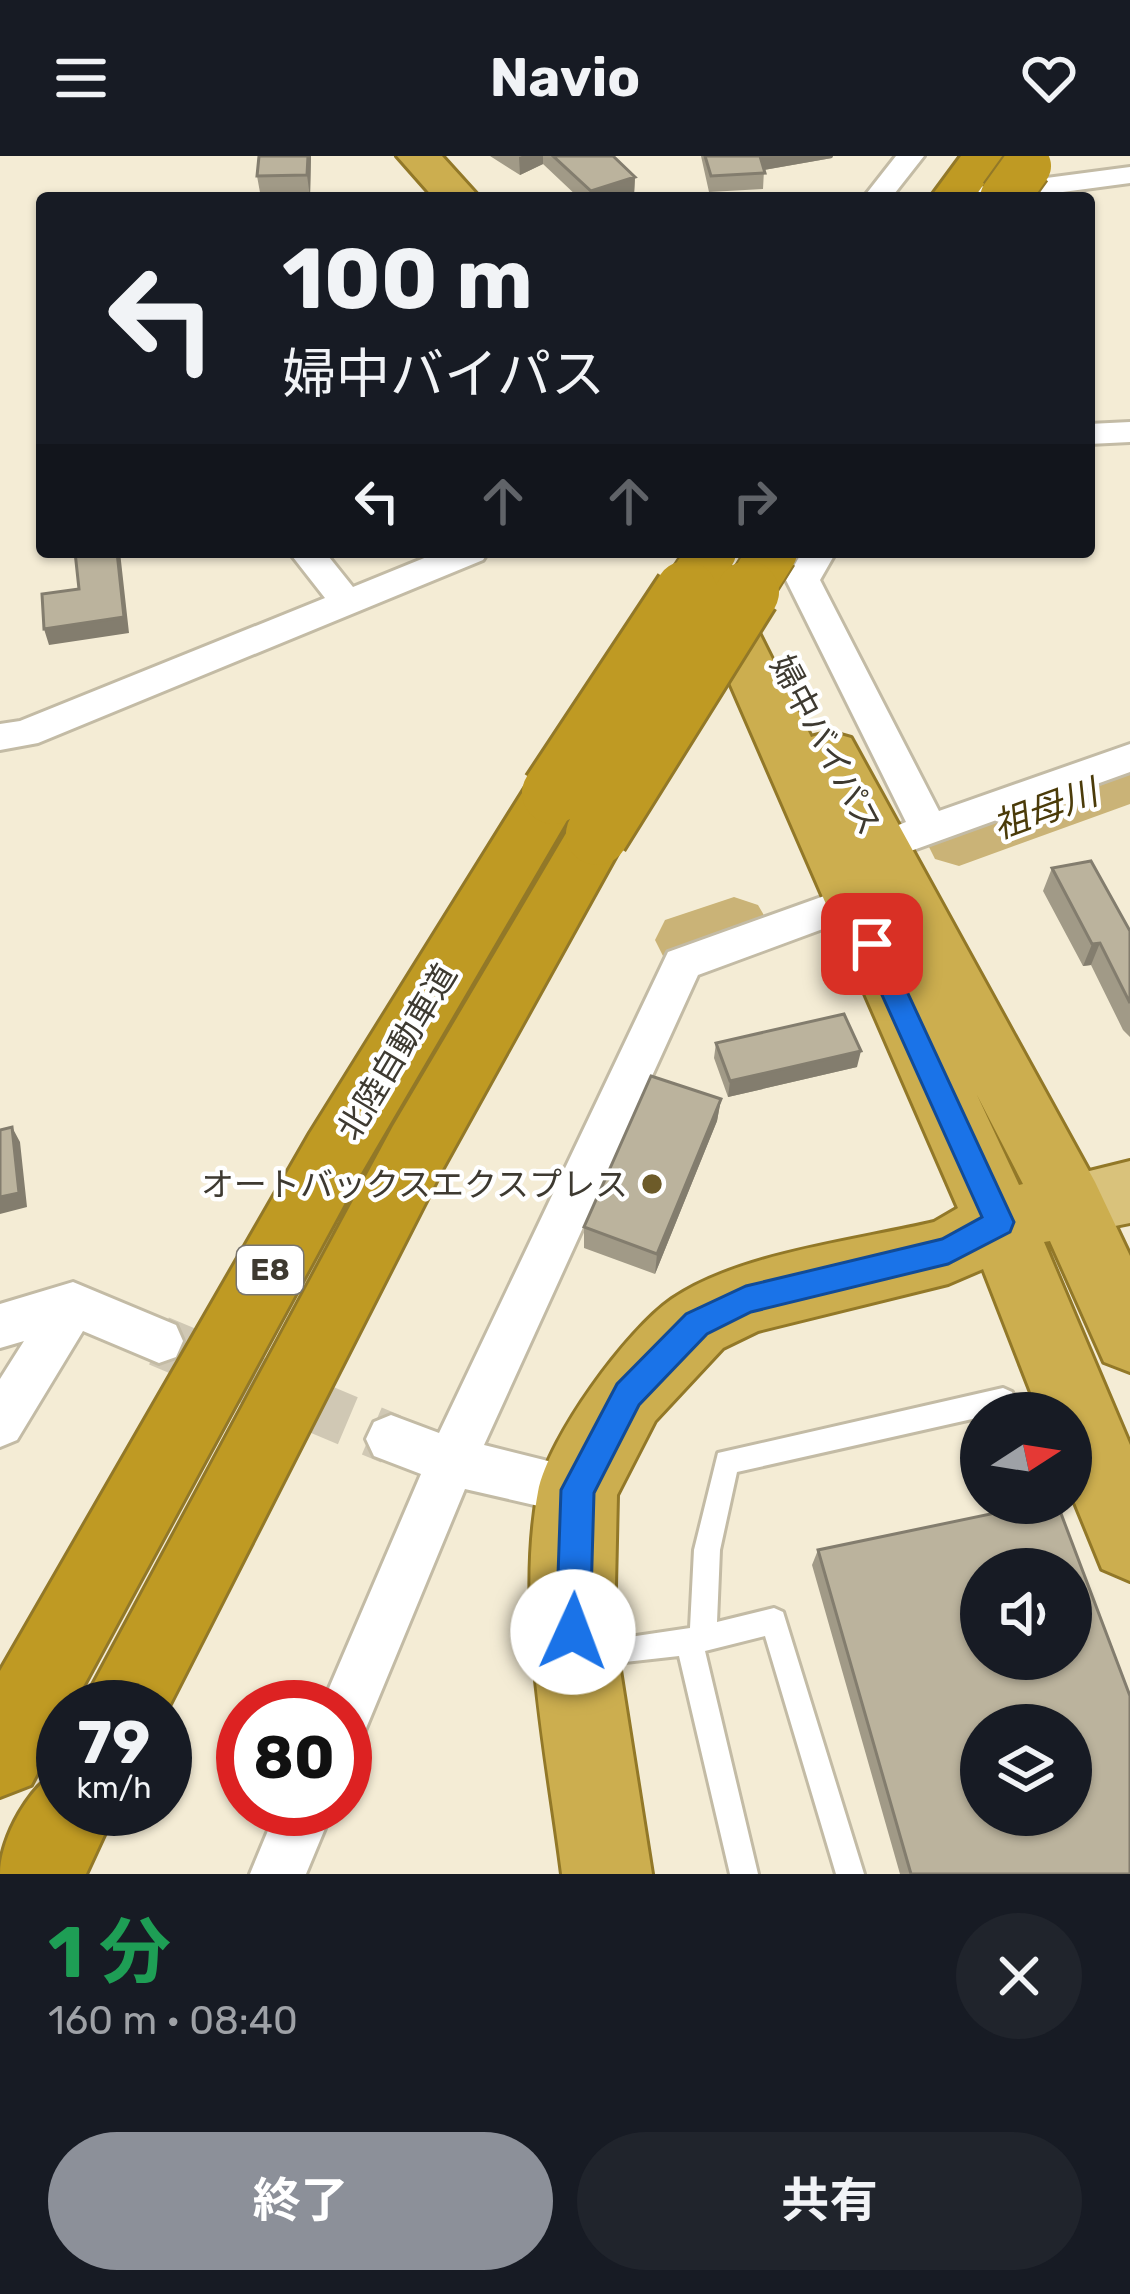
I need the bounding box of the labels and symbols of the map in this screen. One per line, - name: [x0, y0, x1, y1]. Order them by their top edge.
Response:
- street label: 婦中バイパス: [762, 649, 890, 841]
- water label: 祖母川: [987, 769, 1107, 848]
- pin: [821, 893, 923, 995]
- street label: 北陸自動車道: [329, 957, 465, 1147]
- place label: オートバックスエクスプレス: [201, 1165, 628, 1204]
- marker: オートバックスエクスプレス: [639, 1171, 665, 1197]
- road number: E8: [237, 1246, 303, 1294]
- north arrow: [960, 1392, 1092, 1524]
- position arrow: [510, 1569, 636, 1695]
- speed limit sign: 80: [216, 1680, 372, 1836]

